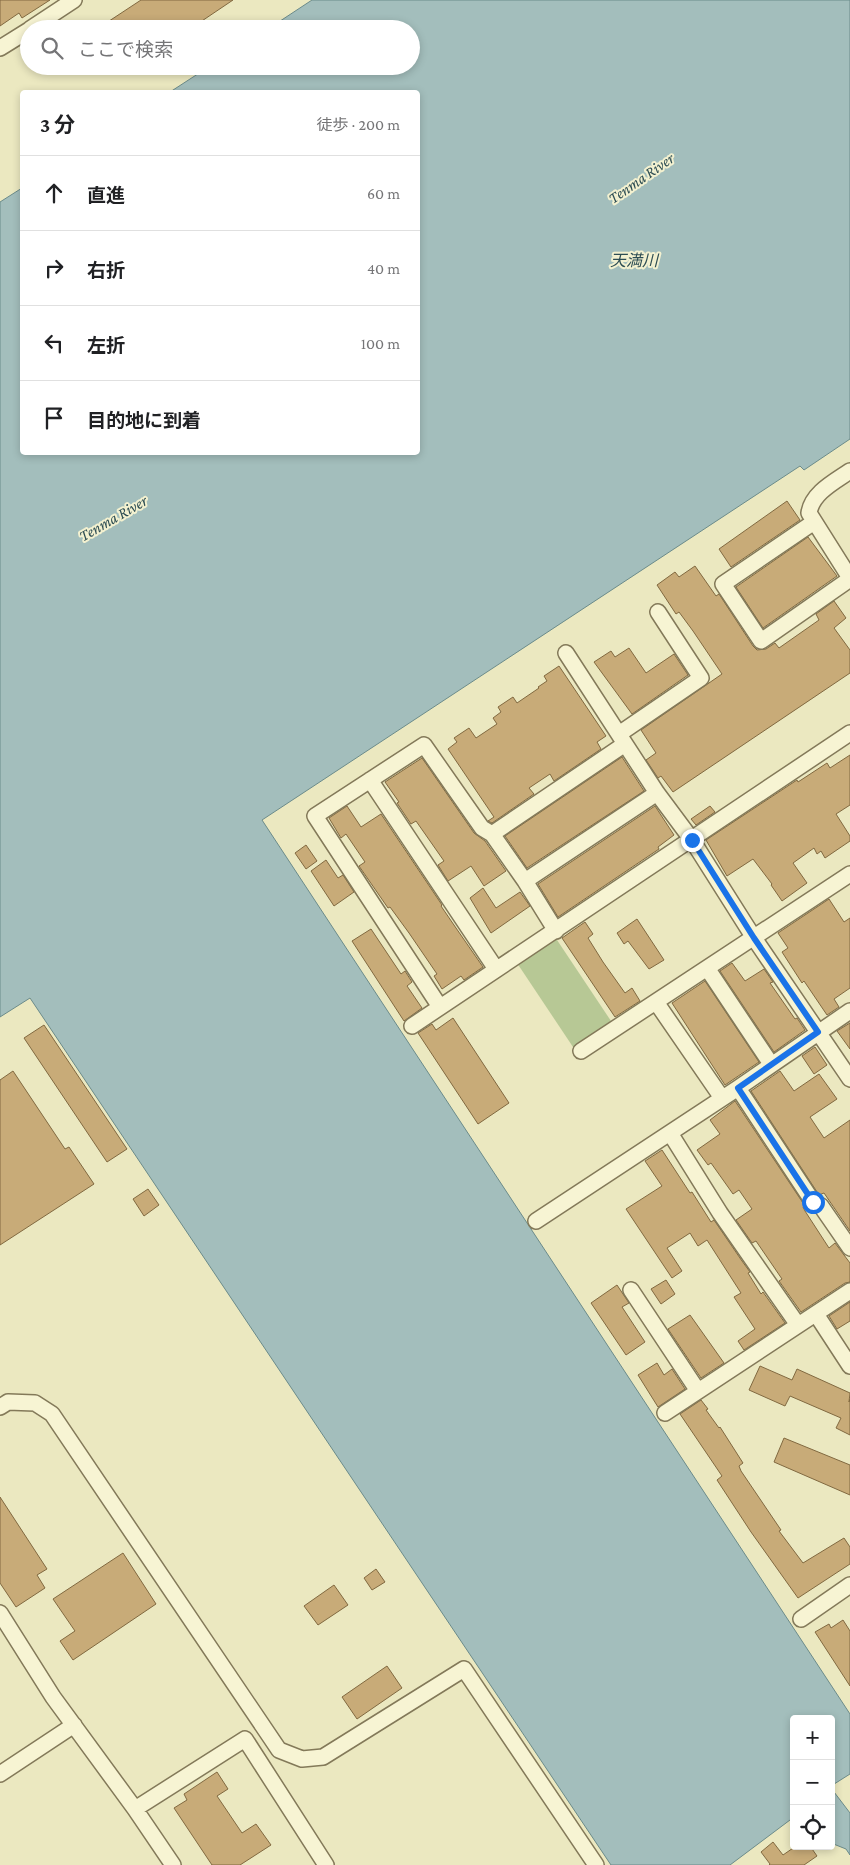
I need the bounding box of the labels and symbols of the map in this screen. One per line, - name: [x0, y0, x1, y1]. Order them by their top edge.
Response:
- water label: Tenma River: [605, 149, 677, 207]
- water label: 天満川: [610, 252, 660, 269]
- water label: Tenma River: [76, 491, 150, 544]
- route end: [681, 829, 704, 852]
- route start: [802, 1191, 825, 1214]

